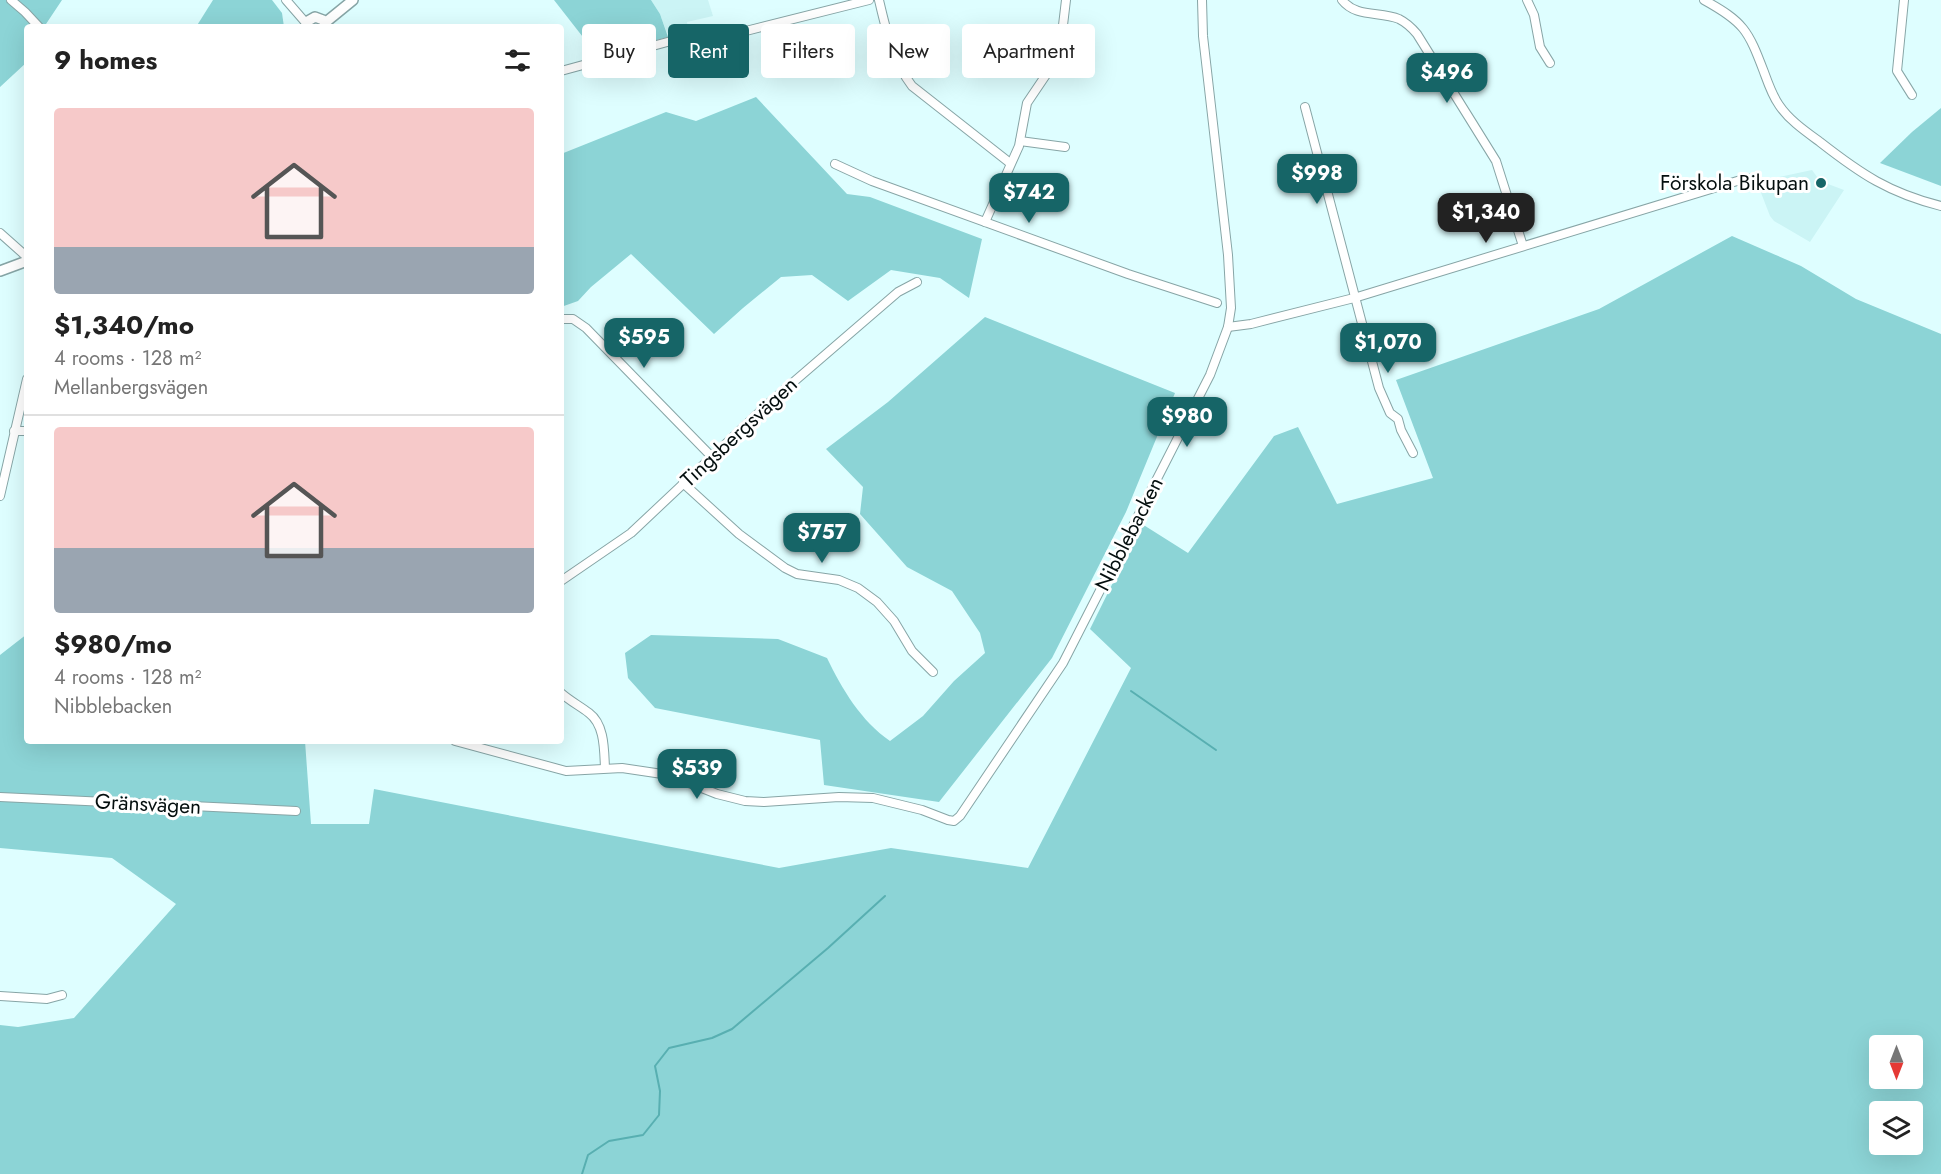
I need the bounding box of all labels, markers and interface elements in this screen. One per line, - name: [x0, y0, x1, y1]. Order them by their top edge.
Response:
- chip: Buy: [582, 24, 656, 78]
- chip: Rent: [668, 24, 749, 78]
- chip: Filters: [761, 24, 855, 78]
- chip: New: [867, 24, 950, 78]
- chip: Apartment: [962, 24, 1095, 78]
- text: 9 homes: [54, 41, 157, 79]
- icon: filters: [501, 44, 534, 77]
- pin: $496: [1411, 53, 1483, 104]
- text: $496: [1420, 58, 1474, 87]
- icon: home: [240, 147, 348, 255]
- pin: $998: [1281, 154, 1353, 205]
- text: $998: [1291, 159, 1343, 188]
- place label: Förskola Bikupan: [1660, 168, 1809, 198]
- pin: $742: [993, 173, 1065, 224]
- marker: Förskola Bikupan: [1814, 176, 1828, 190]
- text: $742: [1003, 178, 1055, 207]
- pin: $1,340: [1437, 193, 1535, 244]
- text: $1,340: [1452, 198, 1520, 227]
- text: $1,340/mo: [54, 306, 194, 344]
- pin: $595: [608, 318, 680, 369]
- text: $595: [618, 323, 670, 352]
- pin: $1,070: [1339, 323, 1437, 374]
- text: $1,070: [1354, 328, 1422, 357]
- text: 4 rooms · 128 m²: [54, 344, 202, 373]
- street label: Tingsbergsvägen: [674, 370, 804, 494]
- text: Mellanbergsvägen: [54, 373, 208, 402]
- pin: $980: [1151, 397, 1223, 448]
- text: $980: [1161, 402, 1213, 431]
- icon: home: [240, 466, 348, 574]
- street label: Nibblebacken: [1087, 472, 1171, 596]
- pin: $757: [786, 513, 858, 564]
- text: $757: [797, 518, 847, 547]
- text: $980/mo: [54, 625, 172, 663]
- text: 4 rooms · 128 m²: [54, 663, 202, 692]
- text: Nibblebacken: [54, 692, 172, 721]
- pin: $539: [661, 749, 733, 800]
- text: $539: [671, 754, 723, 783]
- street label: Gränsvägen: [94, 786, 202, 822]
- north arrow: [1869, 1035, 1923, 1089]
- map controls: [1869, 1035, 1923, 1155]
- button: layers: [1869, 1101, 1923, 1155]

